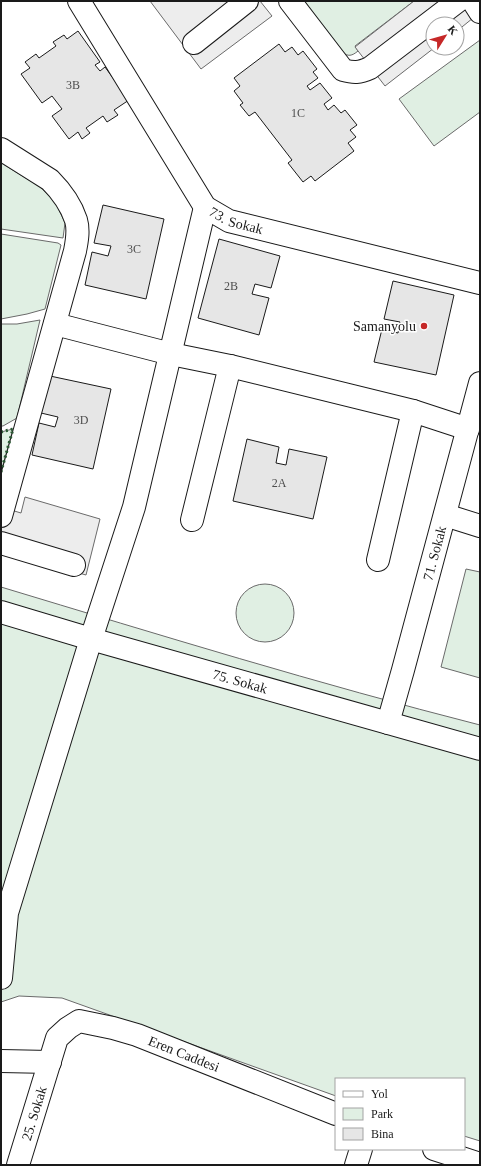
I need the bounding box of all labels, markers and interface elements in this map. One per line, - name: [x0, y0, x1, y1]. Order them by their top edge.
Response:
- north arrow: [425, 16, 465, 56]
- text: K: [446, 23, 461, 37]
- house number: 3B: [66, 78, 80, 92]
- house number: 1C: [291, 106, 305, 120]
- street label: 73. Sokak: [207, 204, 265, 237]
- house number: 3C: [127, 242, 141, 256]
- house number: 2B: [224, 279, 238, 293]
- place label: Samanyolu: [353, 319, 416, 334]
- marker: Samanyolu: [419, 321, 429, 331]
- house number: 3D: [74, 413, 89, 427]
- house number: 2A: [272, 476, 287, 490]
- street label: 71. Sokak: [420, 524, 449, 582]
- street label: 75. Sokak: [211, 666, 269, 696]
- street label: Eren Caddesi: [146, 1033, 222, 1075]
- legend: [335, 1078, 465, 1150]
- street label: 25. Sokak: [18, 1084, 49, 1142]
- text: Yol: [371, 1087, 388, 1101]
- text: Park: [371, 1107, 393, 1121]
- text: Bina: [371, 1127, 394, 1141]

